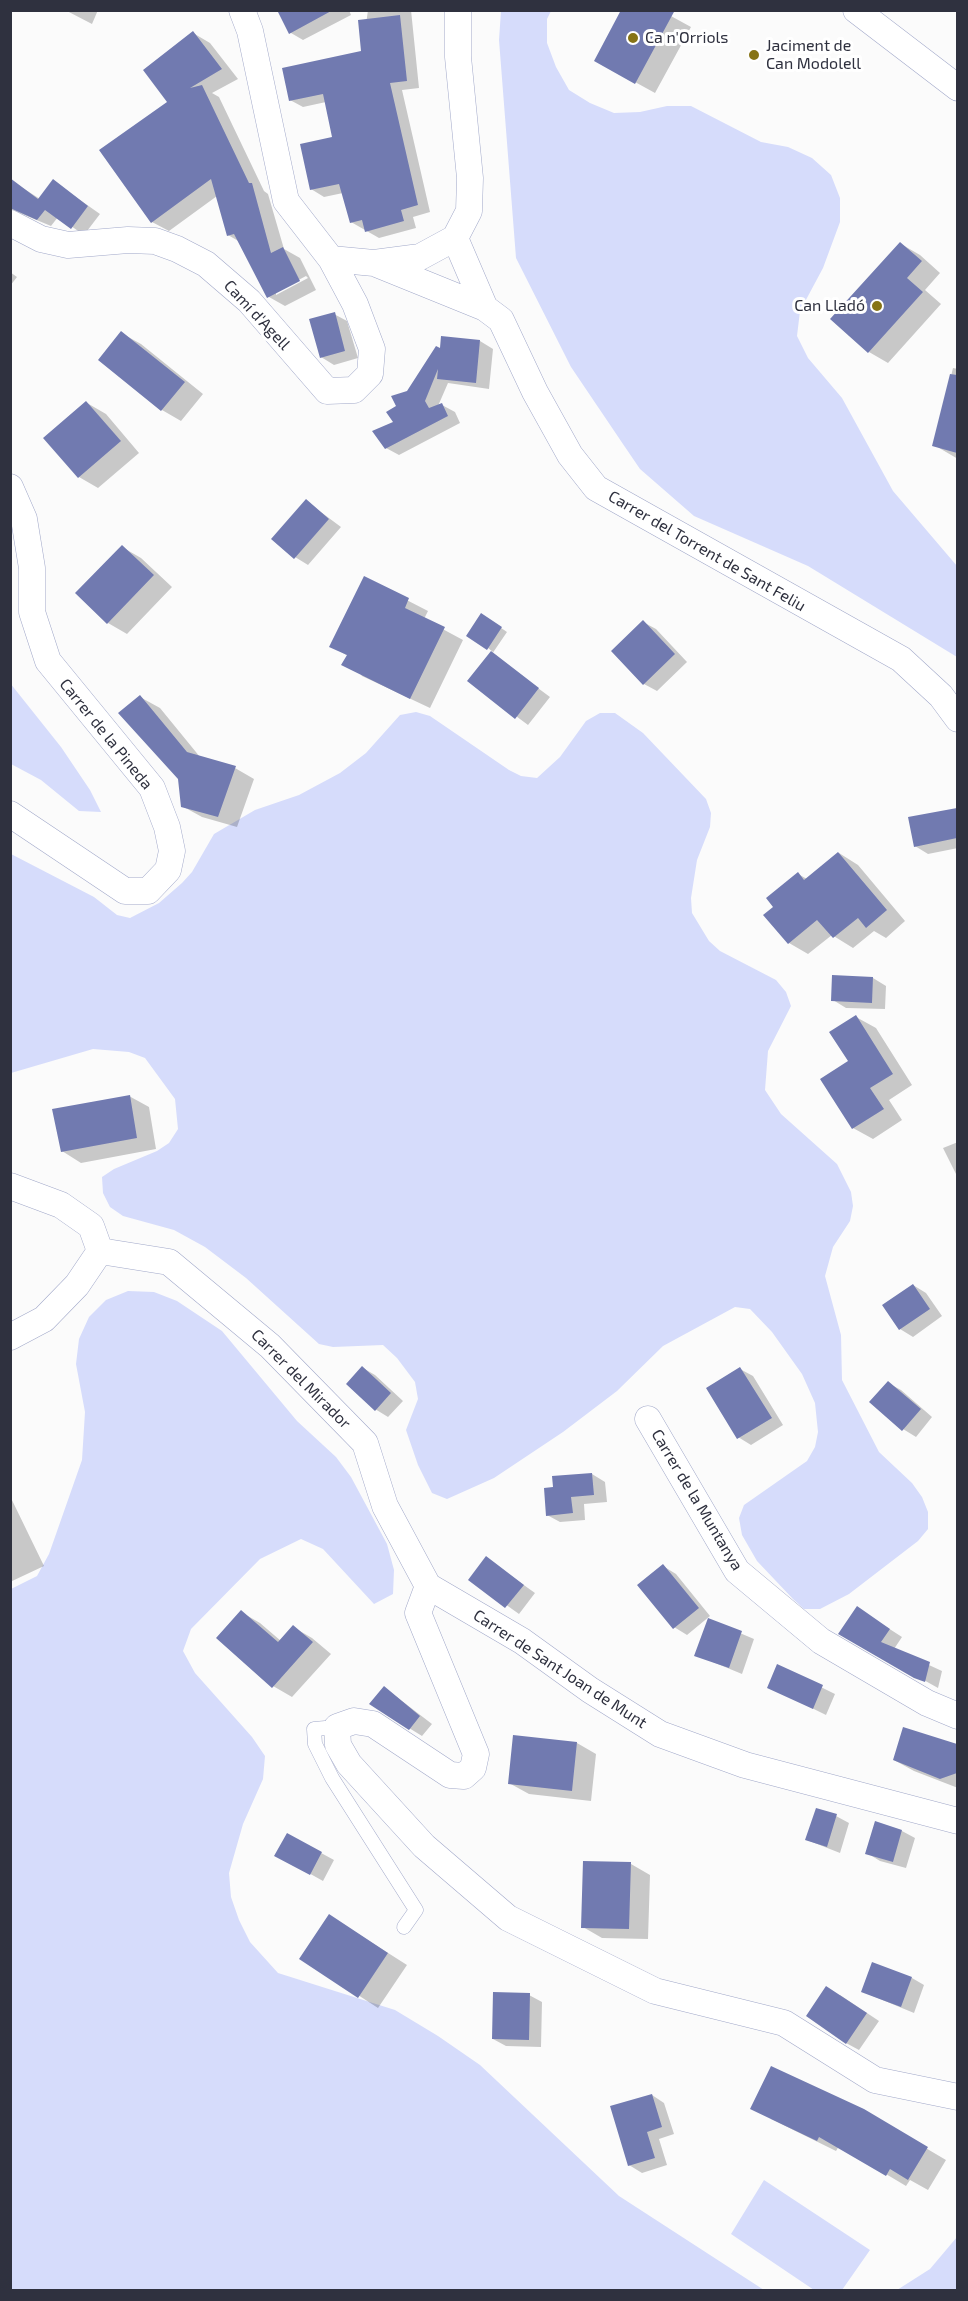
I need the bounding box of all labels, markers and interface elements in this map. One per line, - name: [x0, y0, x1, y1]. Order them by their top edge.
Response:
- place label: Ca n'Orriols: [645, 28, 728, 48]
- marker: Ca n'Orriols: [626, 31, 640, 45]
- place label: Jaciment de Can Modolell: [766, 36, 861, 74]
- marker: Jaciment de Can Modolell: [747, 48, 761, 62]
- street label: Camí d'Agell: [220, 276, 294, 354]
- place label: Can Lladó: [794, 296, 865, 316]
- marker: Can Lladó: [870, 299, 884, 313]
- street label: Carrer del Torrent de Sant Feliu: [605, 486, 809, 616]
- street label: Carrer de la Pineda: [55, 675, 157, 793]
- street label: Carrer del Mirador: [247, 1325, 355, 1433]
- street label: Carrer de la Muntanya: [647, 1426, 747, 1574]
- street label: Carrer de Sant Joan de Munt: [470, 1606, 650, 1732]

